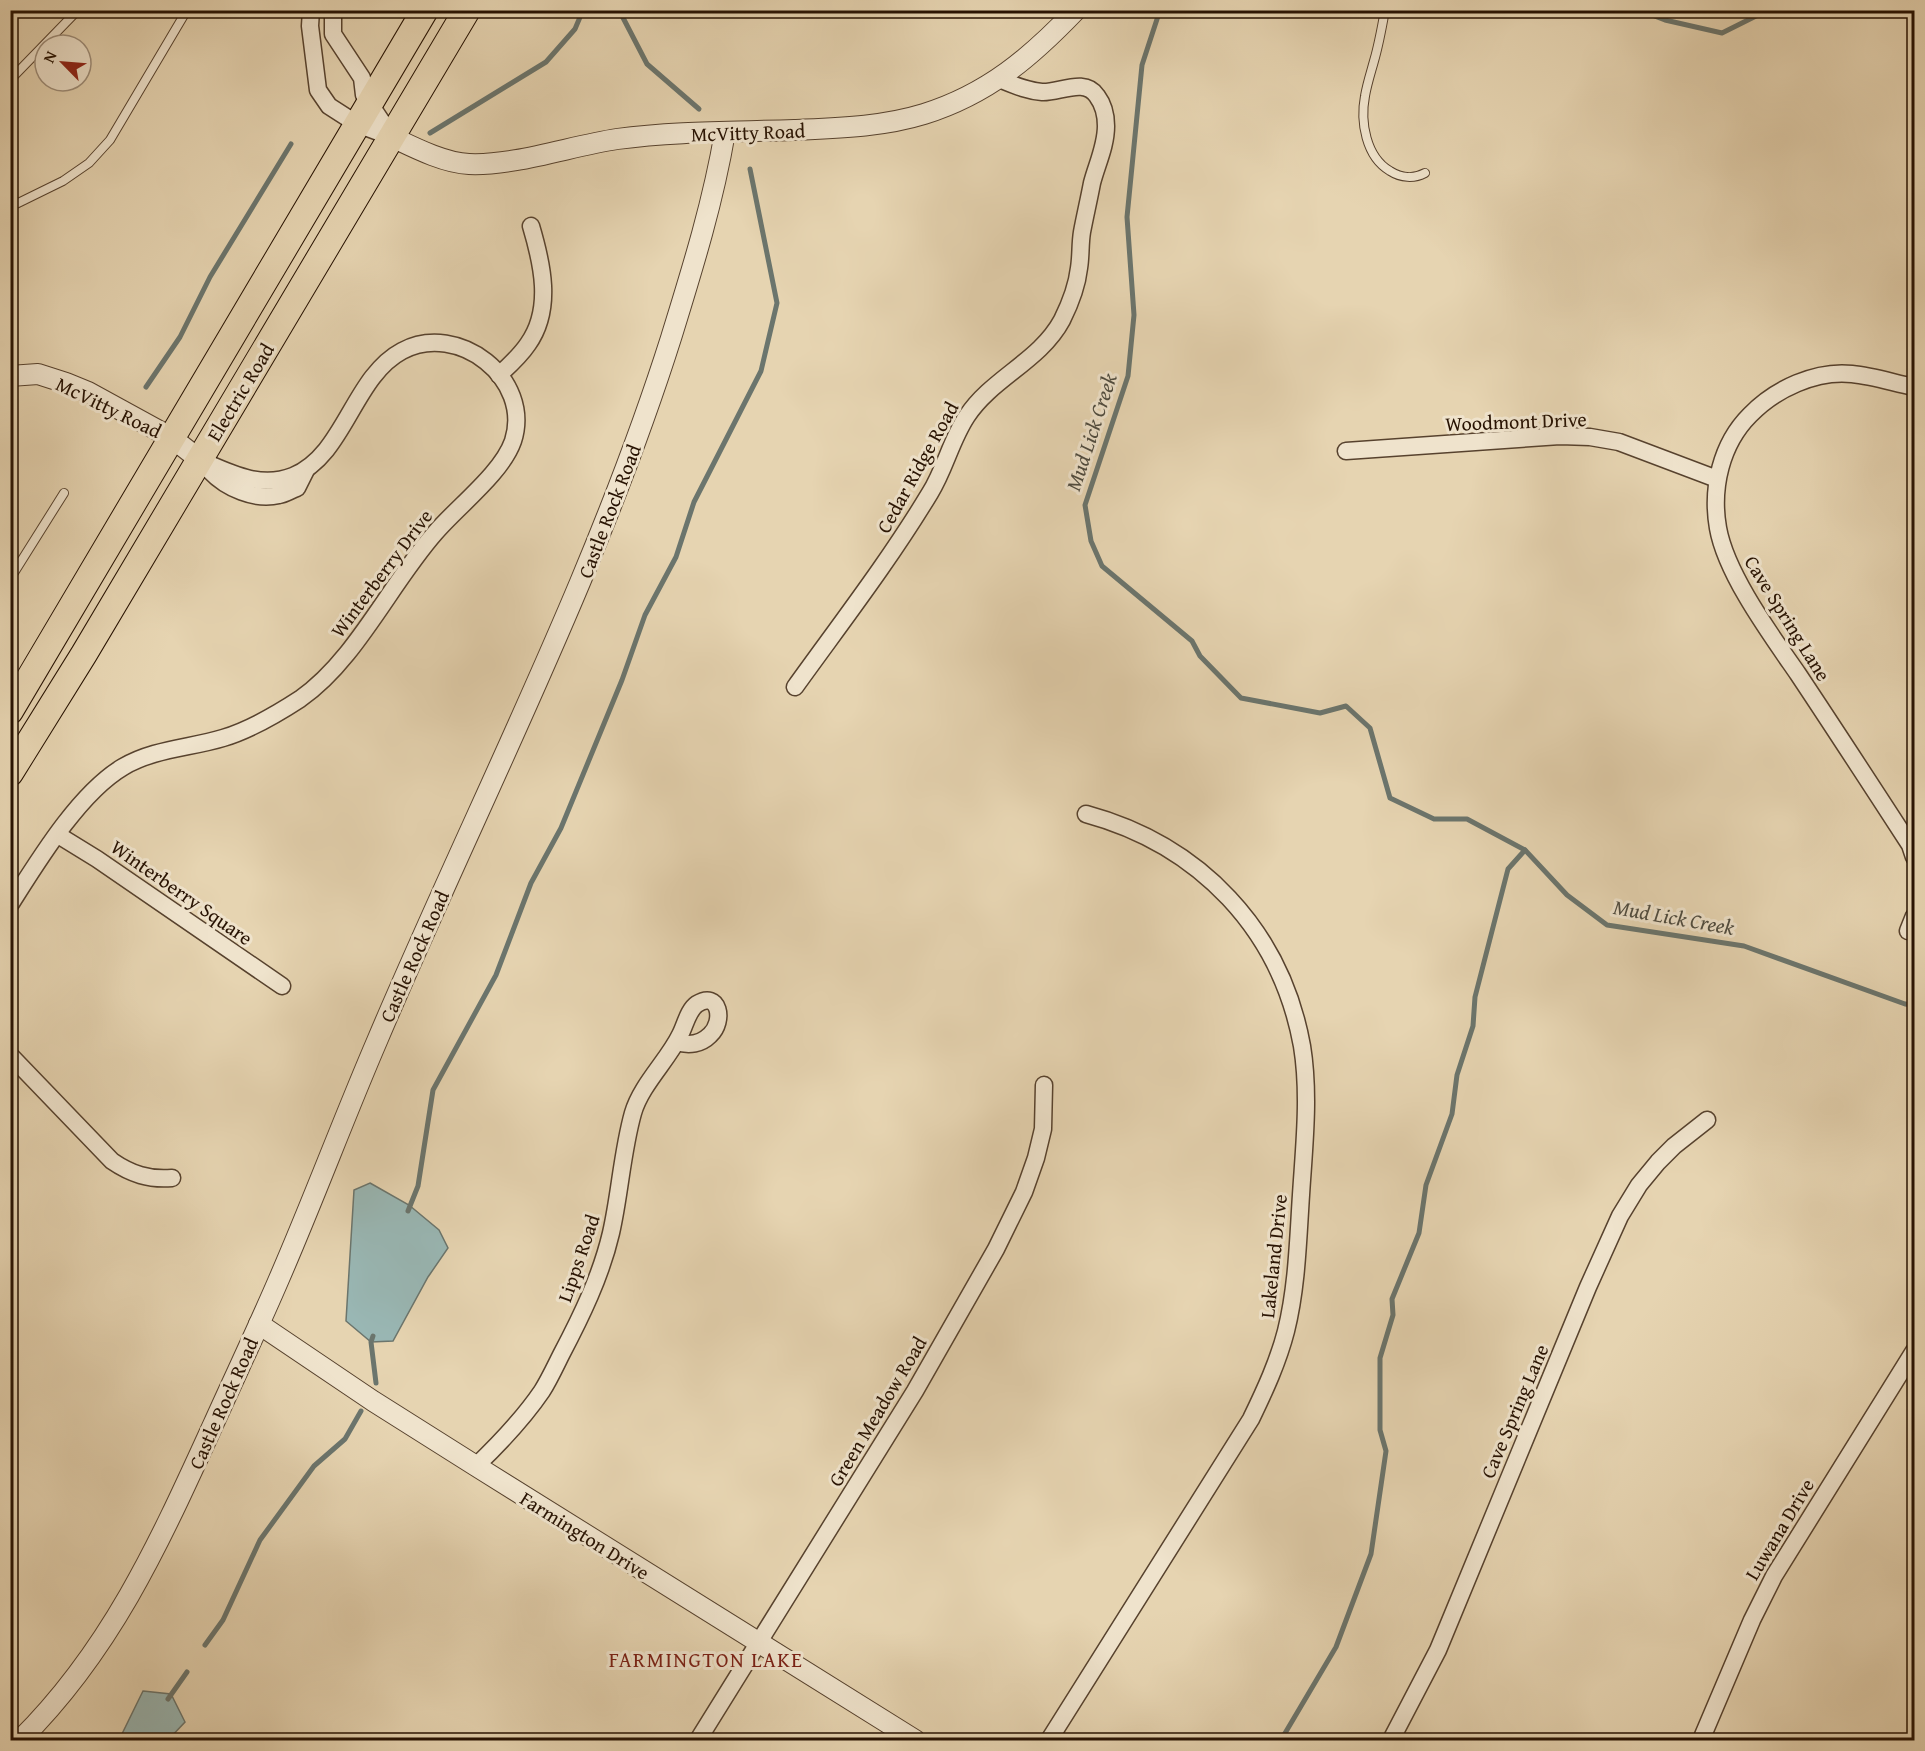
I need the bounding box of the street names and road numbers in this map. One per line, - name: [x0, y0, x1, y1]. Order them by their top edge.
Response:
- street label: McVitty Road: [690, 116, 806, 148]
- street label: Electric Road: [199, 337, 281, 447]
- street label: McVitty Road: [51, 369, 167, 445]
- street label: Cedar Ridge Road: [869, 396, 965, 538]
- street label: Woodmont Drive: [1445, 404, 1587, 438]
- street label: Castle Rock Road: [570, 439, 648, 582]
- street label: Winterberry Drive: [323, 503, 439, 643]
- street label: Cave Spring Lane: [1738, 550, 1838, 686]
- street label: Winterberry Square: [105, 832, 259, 952]
- street label: Castle Rock Road: [372, 885, 456, 1026]
- street label: Lakeland Drive: [1252, 1193, 1294, 1319]
- street label: Lipps Road: [549, 1210, 607, 1306]
- street label: Green Meadow Road: [821, 1330, 933, 1491]
- street label: Castle Rock Road: [181, 1332, 265, 1473]
- street label: Cave Spring Lane: [1473, 1339, 1555, 1483]
- street label: Luwana Drive: [1737, 1473, 1821, 1585]
- street label: Farmington Drive: [515, 1484, 655, 1586]

